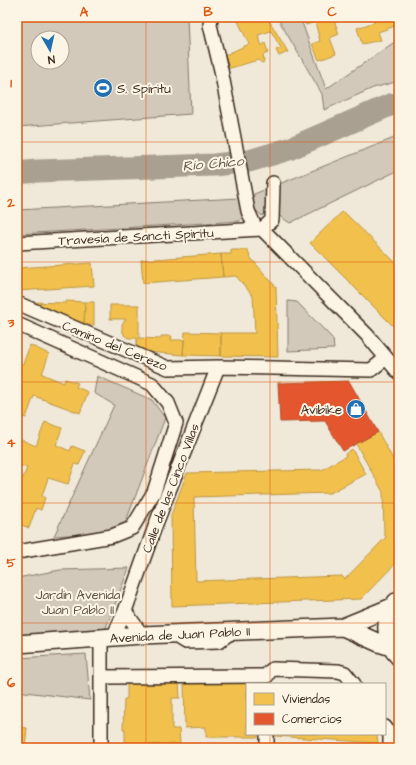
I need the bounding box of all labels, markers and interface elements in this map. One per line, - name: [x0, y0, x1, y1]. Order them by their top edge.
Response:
- text: A: [80, 3, 89, 21]
- text: B: [203, 3, 213, 21]
- text: C: [327, 3, 337, 21]
- north arrow: [30, 30, 70, 70]
- text: N: [47, 51, 56, 67]
- text: 1: [10, 74, 12, 92]
- sports icon: S. Spíritu: [92, 77, 114, 99]
- place label: S. Spíritu: [117, 80, 171, 98]
- water label: Río Chico: [182, 151, 246, 177]
- text: 2: [6, 194, 15, 212]
- street label: Travesía de Sancti Spiritu: [58, 224, 215, 250]
- text: 3: [7, 314, 15, 332]
- street label: Camino del Cerezo: [59, 317, 171, 376]
- shop icon: Avibike: [345, 398, 367, 420]
- place label: Avibike: [301, 401, 342, 419]
- street label: Calle de las Cinco Villas: [138, 421, 204, 556]
- text: 4: [7, 434, 16, 452]
- text: 5: [6, 554, 16, 572]
- park label: Jardín Avenida Juan Pablo II: [36, 586, 121, 619]
- street label: Avenida de Juan Pablo II: [109, 622, 251, 648]
- text: 6: [7, 674, 16, 692]
- legend: [246, 683, 386, 735]
- text: Viviendas: [282, 691, 330, 708]
- text: Comercios: [282, 711, 342, 728]

